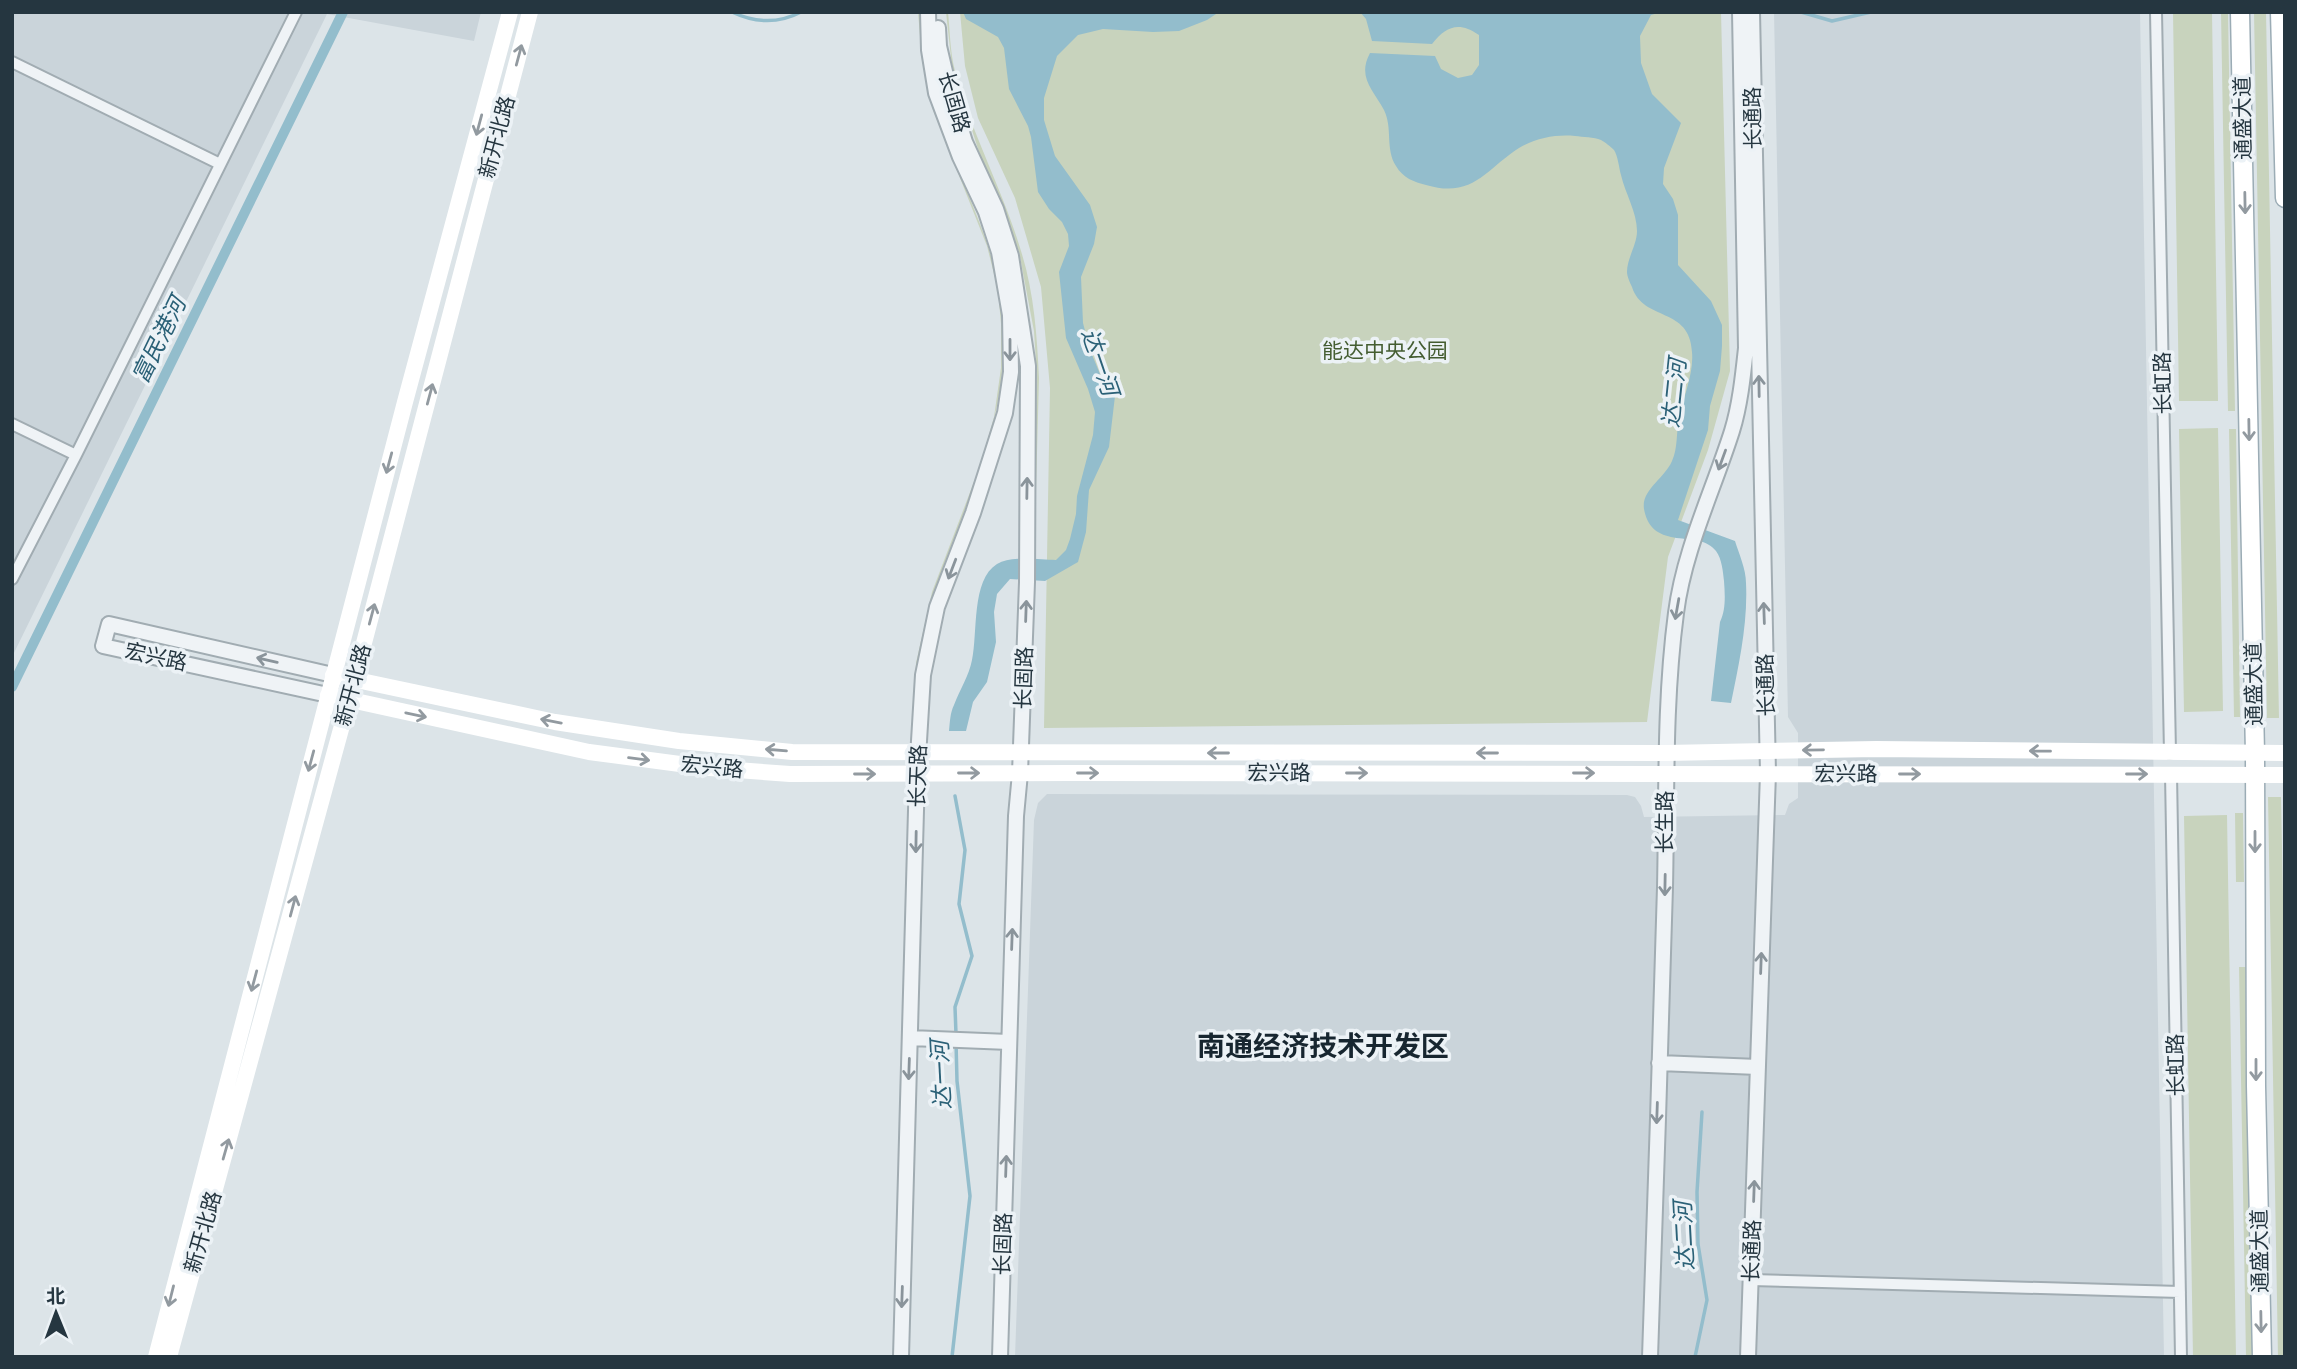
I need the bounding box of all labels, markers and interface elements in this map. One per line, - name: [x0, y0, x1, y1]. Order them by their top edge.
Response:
- one-way arrow: [513, 44, 526, 67]
- street label: 长固路: [933, 68, 976, 136]
- street label: 通盛大道: [2228, 76, 2257, 160]
- street label: 长通路: [1738, 86, 1767, 150]
- street label: 新开北路: [473, 93, 520, 181]
- one-way arrow: [472, 114, 485, 136]
- one-way arrow: [2238, 191, 2251, 214]
- water label: 富民港河: [125, 288, 194, 387]
- water label: 达一河: [1076, 324, 1127, 403]
- park label: 能达中央公园: [1322, 337, 1448, 364]
- one-way arrow: [1003, 339, 1017, 362]
- street label: 长虹路: [2148, 351, 2177, 415]
- water label: 达二河: [1655, 353, 1692, 429]
- one-way arrow: [1752, 375, 1765, 398]
- one-way arrow: [424, 383, 437, 406]
- one-way arrow: [2242, 419, 2256, 442]
- one-way arrow: [1715, 449, 1728, 471]
- one-way arrow: [381, 452, 394, 474]
- one-way arrow: [1020, 477, 1034, 500]
- one-way arrow: [944, 557, 957, 579]
- one-way arrow: [1670, 597, 1683, 620]
- one-way arrow: [1019, 600, 1032, 623]
- one-way arrow: [1757, 602, 1770, 625]
- one-way arrow: [366, 603, 379, 625]
- street label: 宏兴路: [122, 637, 190, 676]
- street label: 新开北路: [329, 641, 376, 729]
- street label: 通盛大道: [2239, 642, 2268, 726]
- street label: 长固路: [1009, 646, 1038, 710]
- one-way arrow: [256, 652, 279, 666]
- street label: 长通路: [1751, 653, 1780, 717]
- one-way arrow: [404, 708, 427, 722]
- one-way arrow: [540, 714, 563, 728]
- one-way arrow: [765, 743, 788, 756]
- one-way arrow: [1802, 743, 1825, 757]
- street label: 长天路: [903, 744, 932, 808]
- one-way arrow: [2029, 744, 2052, 758]
- one-way arrow: [1207, 746, 1230, 760]
- one-way arrow: [1476, 746, 1499, 760]
- one-way arrow: [304, 749, 317, 772]
- street label: 宏兴路: [679, 750, 745, 783]
- one-way arrow: [627, 752, 650, 765]
- street label: 宏兴路: [1248, 759, 1311, 786]
- street label: 宏兴路: [1815, 760, 1878, 787]
- one-way arrow: [957, 766, 980, 780]
- one-way arrow: [1076, 766, 1099, 780]
- one-way arrow: [1345, 766, 1368, 780]
- one-way arrow: [1573, 766, 1596, 780]
- one-way arrow: [854, 767, 877, 781]
- one-way arrow: [1898, 767, 1921, 781]
- one-way arrow: [2126, 767, 2149, 781]
- street label: 长生路: [1651, 791, 1678, 854]
- one-way arrow: [909, 830, 923, 853]
- one-way arrow: [2249, 831, 2262, 854]
- one-way arrow: [1658, 873, 1671, 896]
- one-way arrow: [287, 895, 300, 918]
- one-way arrow: [1006, 927, 1019, 950]
- one-way arrow: [1754, 952, 1767, 975]
- one-way arrow: [247, 969, 260, 992]
- district label: 南通经济技术开发区: [1197, 1027, 1449, 1064]
- street label: 长虹路: [2161, 1033, 2190, 1097]
- water label: 达一河: [924, 1036, 957, 1110]
- one-way arrow: [902, 1057, 916, 1080]
- one-way arrow: [2249, 1058, 2263, 1081]
- one-way arrow: [1650, 1101, 1664, 1124]
- one-way arrow: [220, 1138, 233, 1161]
- one-way arrow: [999, 1155, 1012, 1178]
- one-way arrow: [1747, 1179, 1760, 1202]
- street label: 新开北路: [178, 1188, 227, 1276]
- water label: 达二河: [1667, 1197, 1700, 1271]
- street label: 通盛大道: [2245, 1209, 2274, 1293]
- street label: 长固路: [988, 1212, 1017, 1276]
- street label: 长通路: [1737, 1219, 1766, 1283]
- north arrow: [21, 1278, 91, 1348]
- text: 北: [46, 1284, 65, 1308]
- one-way arrow: [164, 1284, 177, 1307]
- one-way arrow: [896, 1285, 909, 1308]
- one-way arrow: [2255, 1310, 2268, 1333]

